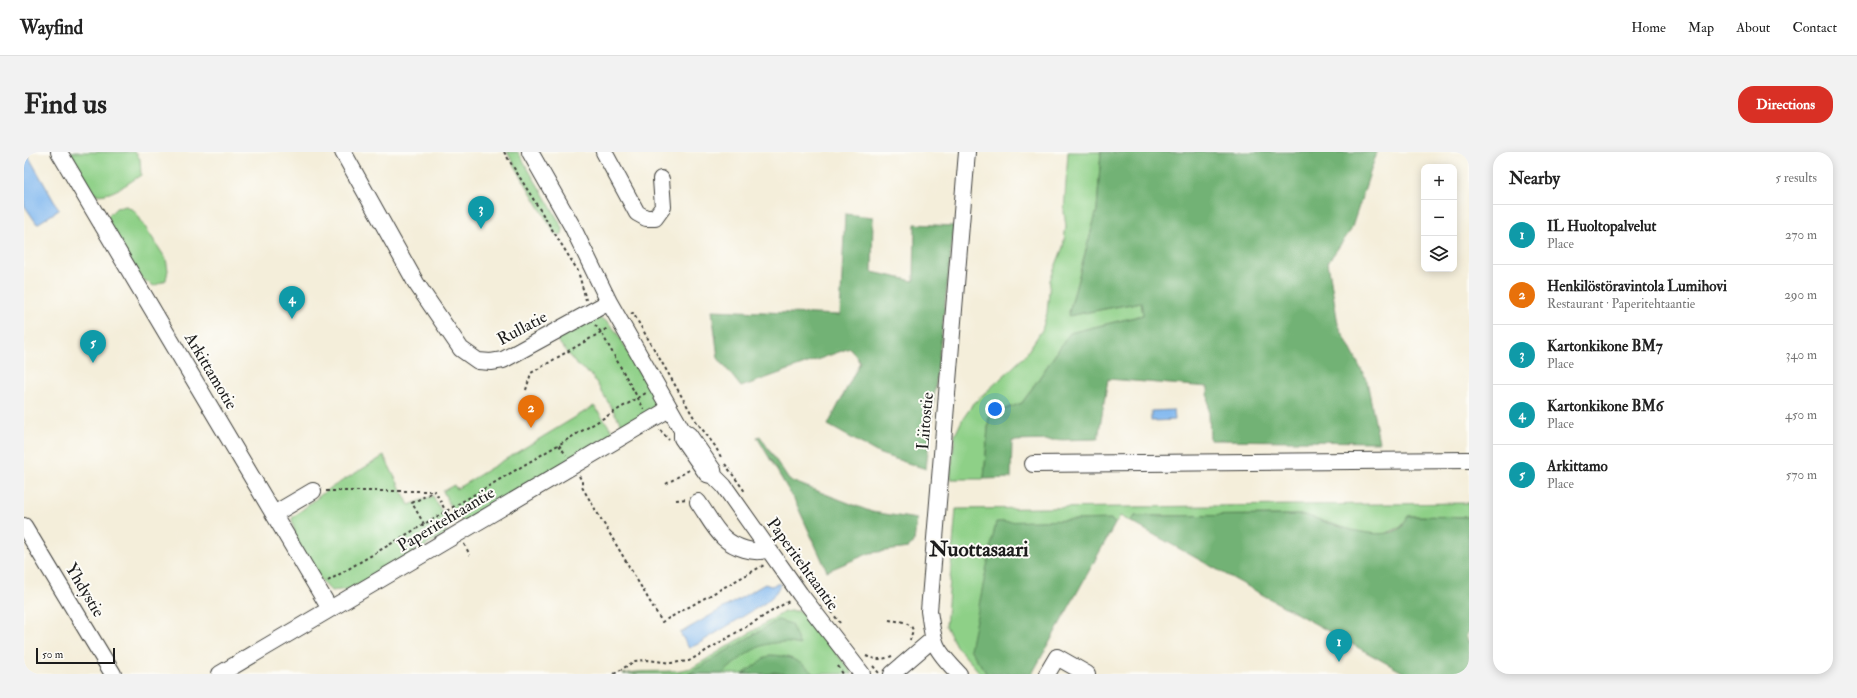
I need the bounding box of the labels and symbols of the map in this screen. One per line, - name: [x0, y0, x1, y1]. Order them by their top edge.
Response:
- pin: 3: [468, 196, 494, 229]
- pin: 4: [279, 286, 305, 319]
- street label: Rullatie: [493, 306, 551, 350]
- street label: Arkittamotie: [179, 328, 242, 413]
- pin: 5: [80, 330, 106, 363]
- street label: Liitostie: [912, 391, 938, 451]
- pin: 2: [518, 395, 544, 428]
- your location: [985, 399, 1005, 419]
- street label: Paperitehtaantie: [394, 482, 499, 557]
- street label: Paperitehtaantie: [761, 513, 844, 615]
- district label: Nuottasaari: [928, 536, 1029, 563]
- street label: Yhdystie: [60, 559, 109, 621]
- pin: 1: [1326, 629, 1352, 662]
- scale bar: [36, 646, 115, 665]

